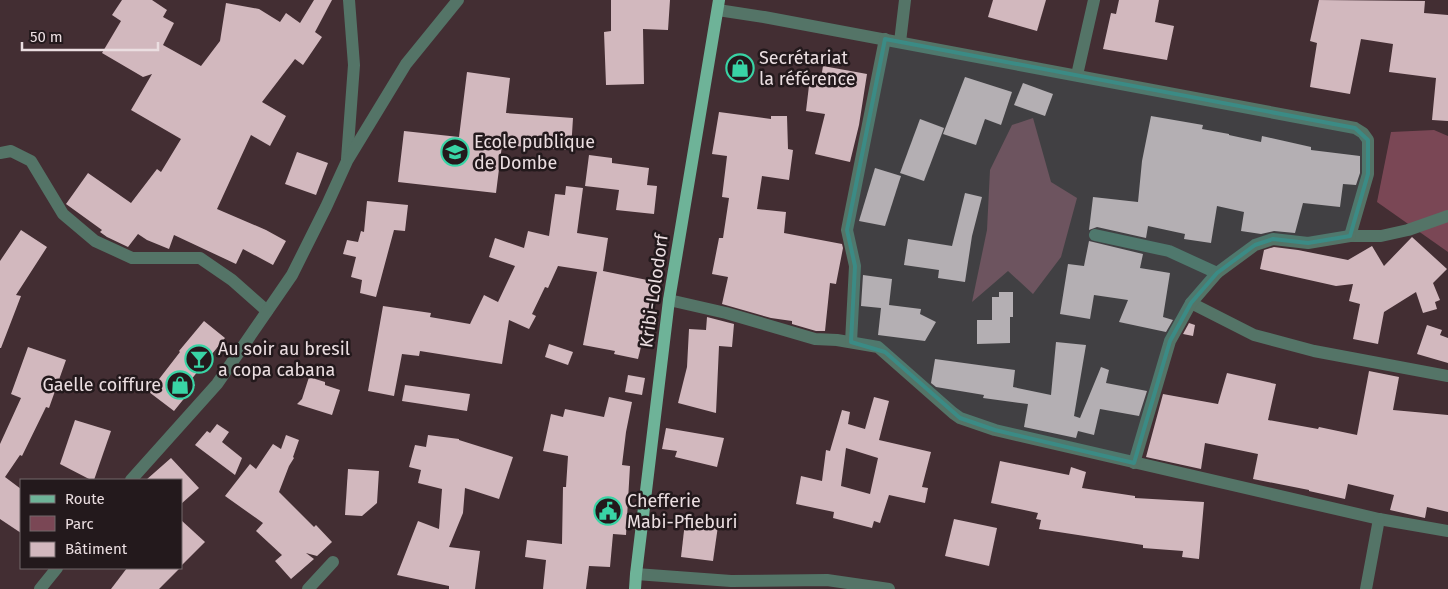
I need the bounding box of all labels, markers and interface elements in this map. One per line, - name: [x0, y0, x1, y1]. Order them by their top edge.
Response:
- scale bar: [22, 20, 159, 52]
- text: 50 m: [30, 28, 63, 46]
- place label: Secrétariat la référence: [759, 47, 855, 90]
- shop icon: Secrétariat la référence: [725, 53, 755, 83]
- place label: Ecole publique de Dombe: [474, 131, 595, 174]
- school or university icon: Ecole publique de Dombe: [440, 137, 470, 167]
- street label: Kribi-Lolodorf: [635, 231, 673, 349]
- place label: Au soir au bresil a copa cabana: [218, 338, 350, 381]
- bar icon: Au soir au bresil a copa cabana: [184, 344, 214, 374]
- shop icon: Gaelle coiffure: [165, 370, 195, 400]
- place label: Gaelle coiffure: [42, 374, 161, 396]
- legend: [20, 479, 182, 569]
- text: Route: [65, 490, 105, 508]
- place label: Chefferie Mabi-Pfieburi: [627, 490, 738, 533]
- public building icon: Chefferie Mabi-Pfieburi: [593, 496, 623, 526]
- text: Parc: [65, 515, 94, 533]
- text: Bâtiment: [65, 540, 128, 558]

